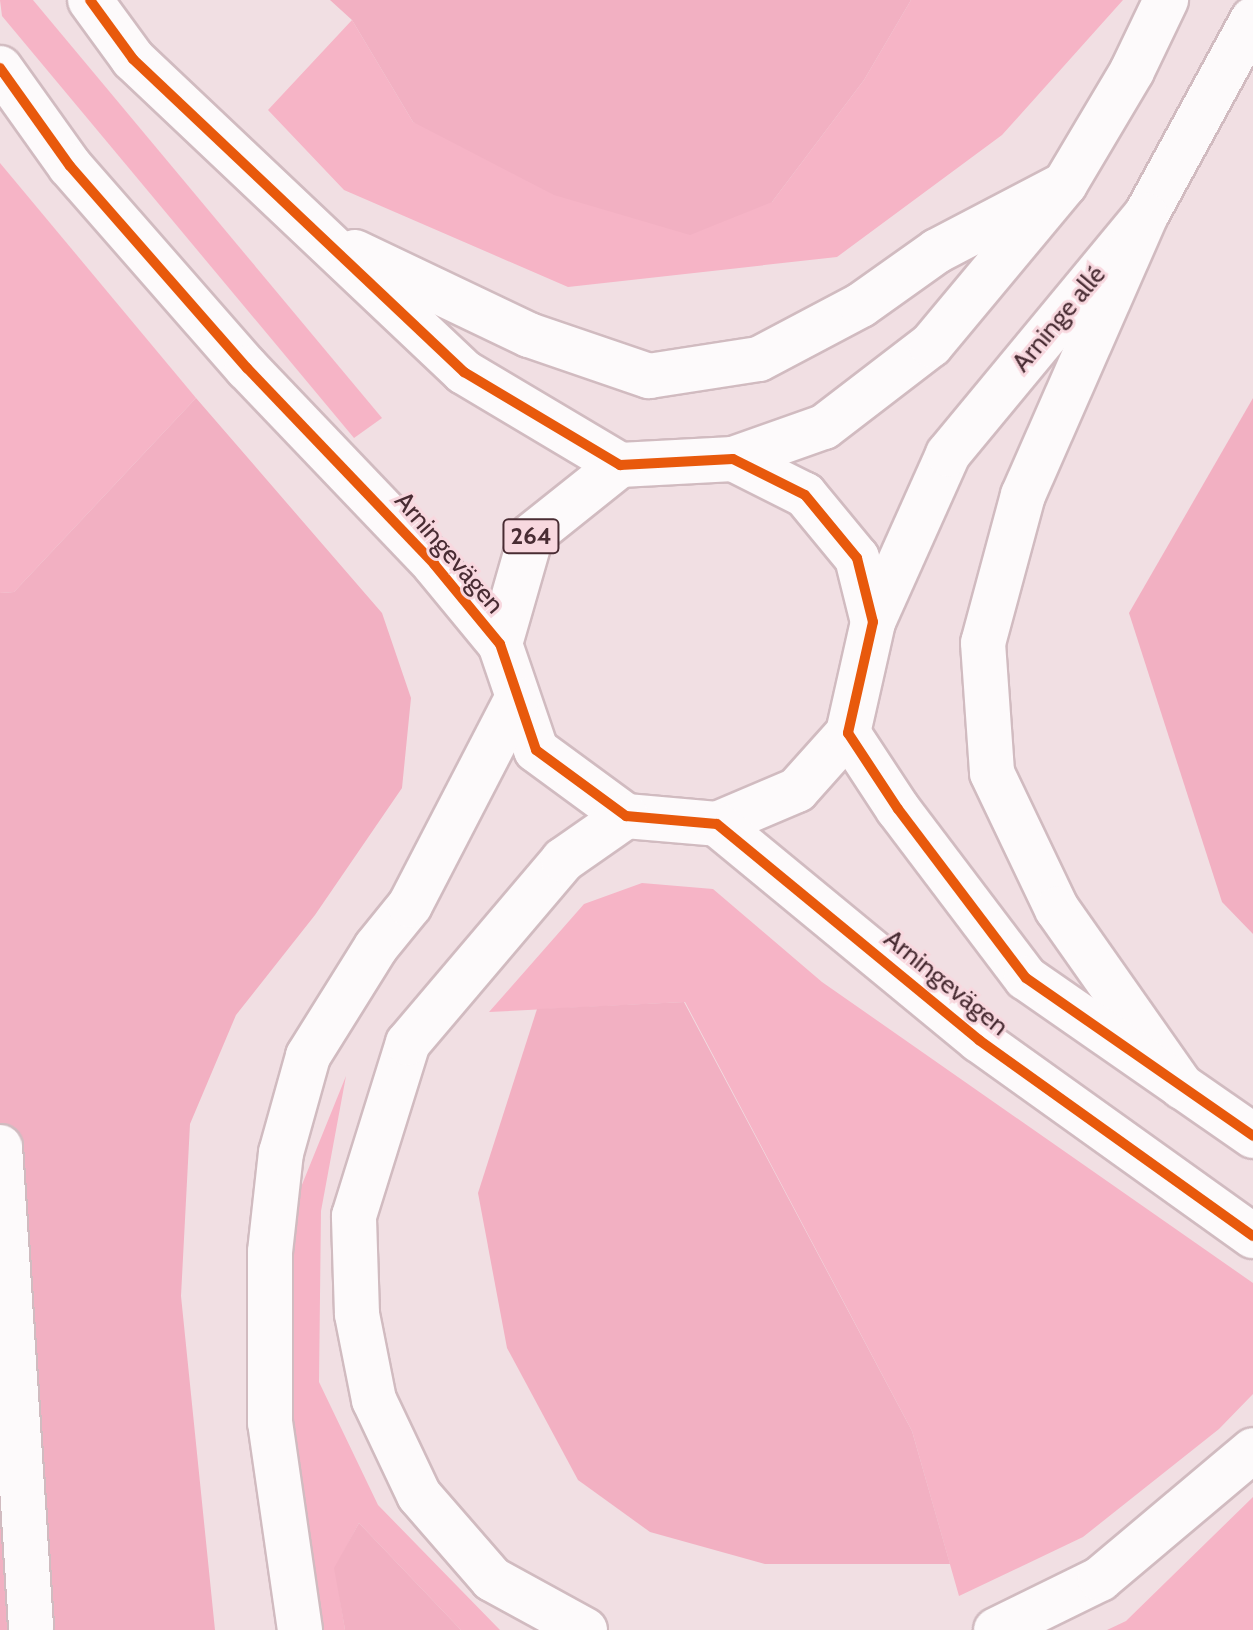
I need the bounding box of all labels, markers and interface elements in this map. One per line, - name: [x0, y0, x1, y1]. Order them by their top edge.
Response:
- street label: Arninge allé: [1006, 260, 1112, 378]
- street label: Arningevägen: [388, 486, 510, 620]
- road number: 264: [501, 516, 561, 556]
- street label: Arningevägen: [878, 923, 1014, 1043]

